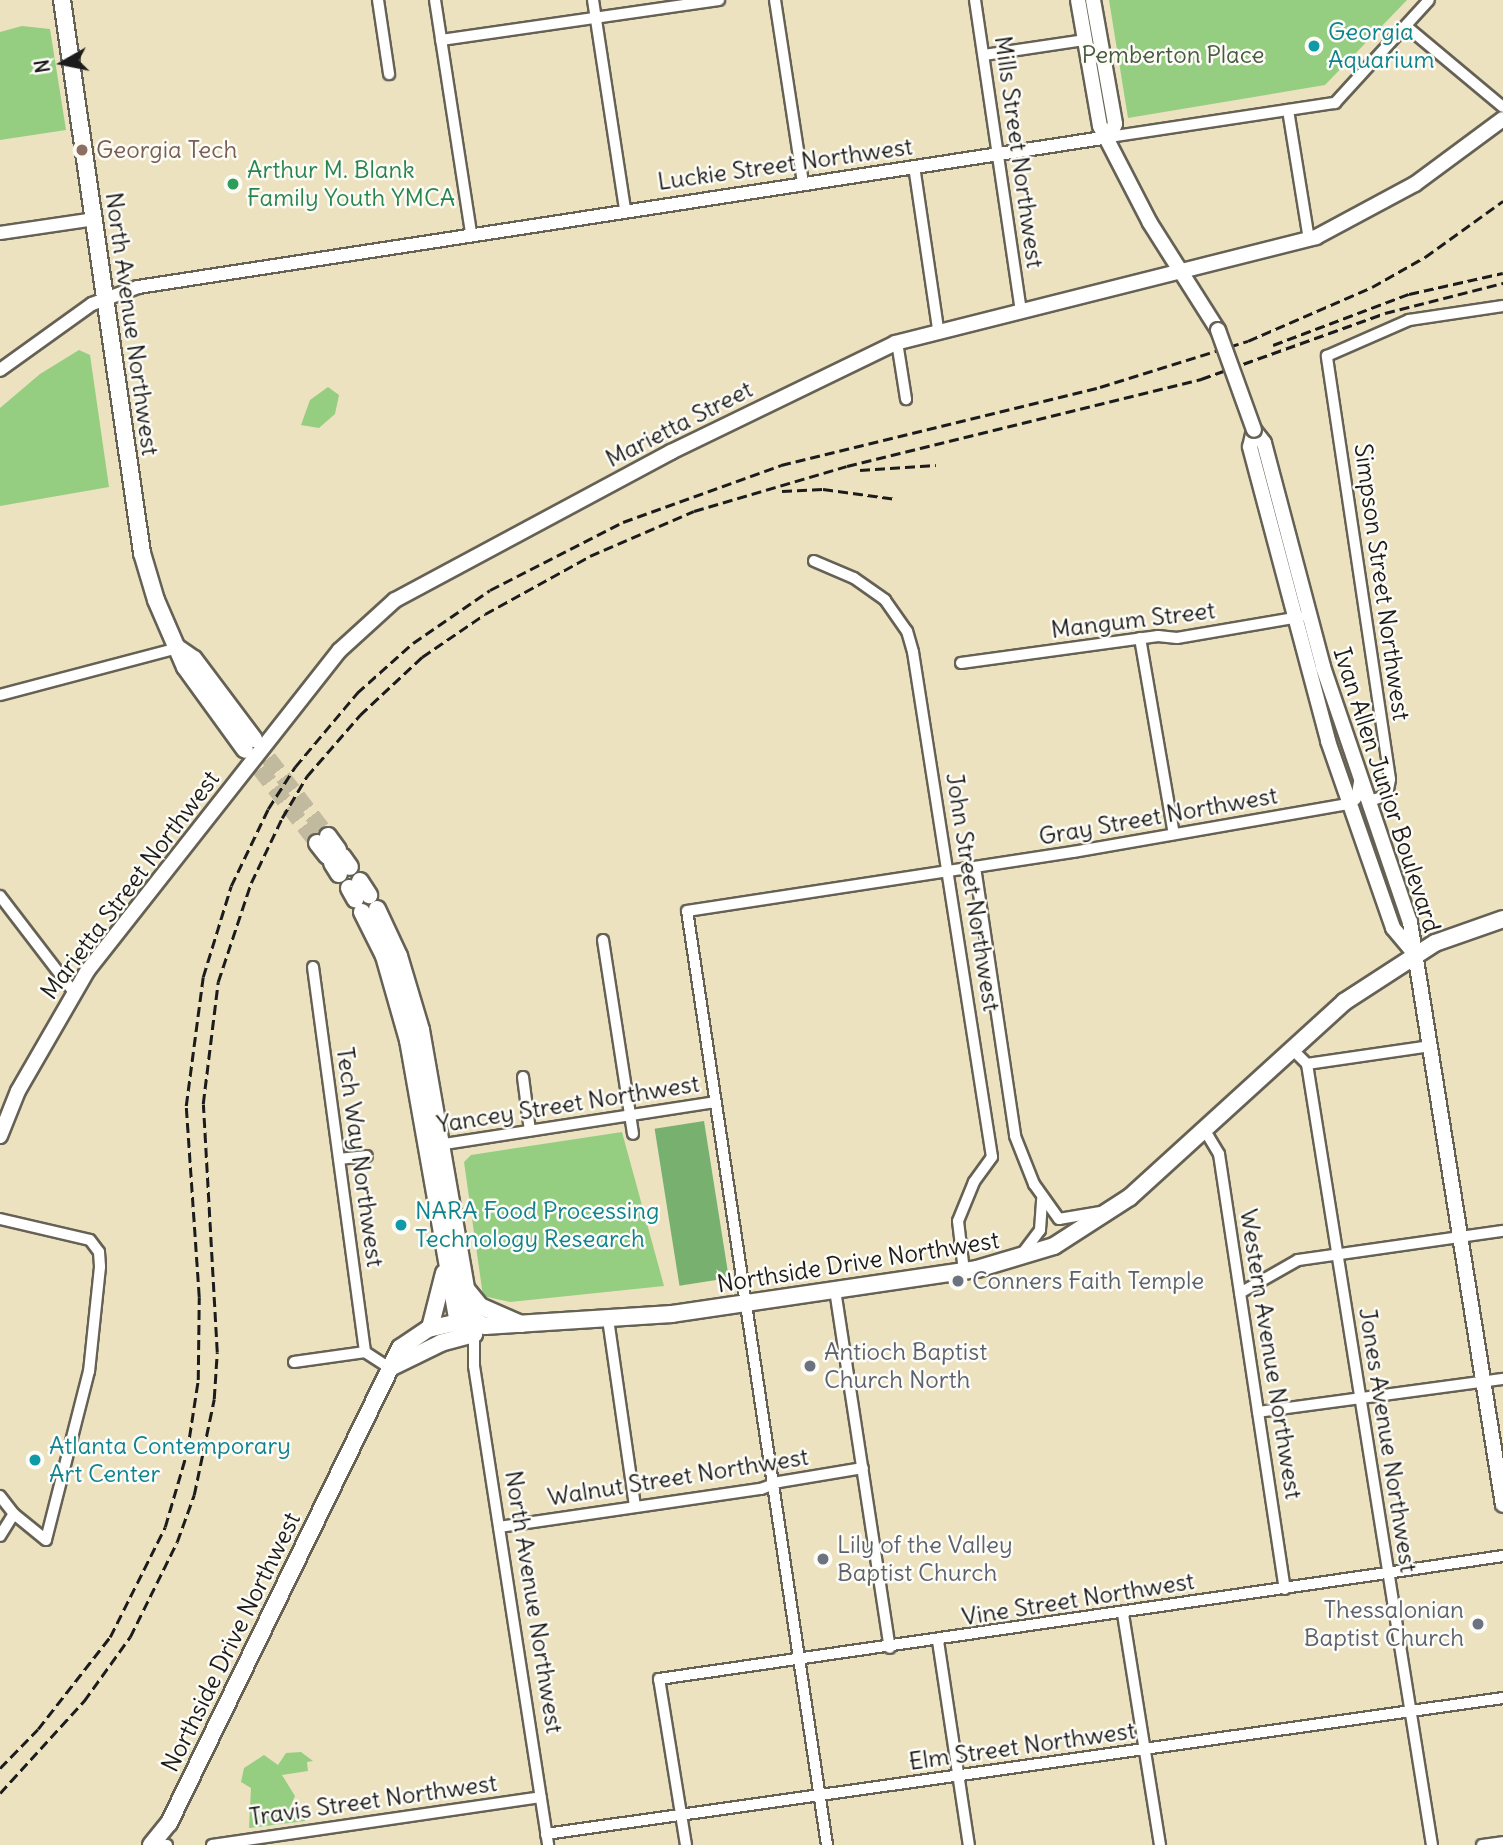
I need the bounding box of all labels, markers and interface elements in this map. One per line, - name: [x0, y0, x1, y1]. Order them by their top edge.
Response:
- place label: Georgia Aquarium: [1328, 18, 1435, 74]
- north arrow: [28, 28, 98, 98]
- street label: Mills Street Northwest: [988, 34, 1050, 270]
- marker: Georgia Aquarium: [1306, 38, 1322, 54]
- park label: Pemberton Place: [1082, 41, 1264, 69]
- text: N: [29, 58, 55, 75]
- street label: Luckie Street Northwest: [656, 132, 914, 196]
- place label: Georgia Tech: [96, 136, 237, 164]
- marker: Georgia Tech: [74, 142, 90, 158]
- place label: Arthur M. Blank Family Youth YMCA: [247, 156, 455, 212]
- marker: Arthur M. Blank Family Youth YMCA: [225, 176, 241, 192]
- street label: North Avenue Northwest: [99, 190, 165, 458]
- street label: Marietta Street: [601, 375, 757, 473]
- street label: Simpson Street Northwest: [1348, 442, 1416, 722]
- street label: Mangum Street: [1049, 596, 1217, 644]
- street label: Ivan Allen Junior Boulevard: [1327, 644, 1447, 936]
- street label: Marietta Street Northwest: [35, 765, 225, 1005]
- street label: John Street Northwest: [940, 771, 1006, 1013]
- street label: Gray Street Northwest: [1036, 781, 1280, 851]
- street label: Tech Way Northwest: [330, 1045, 390, 1269]
- street label: Yancey Street Northwest: [435, 1069, 701, 1139]
- place label: NARA Food Processing Technology Research: [415, 1197, 659, 1253]
- street label: Western Avenue Northwest: [1234, 1207, 1308, 1501]
- marker: NARA Food Processing Technology Research: [393, 1217, 409, 1233]
- street label: Northside Drive Northwest: [715, 1225, 1001, 1299]
- place label: Conners Faith Temple: [972, 1267, 1204, 1295]
- marker: Conners Faith Temple: [950, 1273, 966, 1289]
- street label: Jones Avenue Northwest: [1353, 1306, 1423, 1574]
- place label: Antioch Baptist Church North: [824, 1338, 987, 1394]
- marker: Antioch Baptist Church North: [802, 1358, 818, 1374]
- place label: Atlanta Contemporary Art Center: [49, 1432, 291, 1488]
- street label: Walnut Street Northwest: [546, 1442, 810, 1512]
- marker: Atlanta Contemporary Art Center: [27, 1452, 43, 1468]
- street label: North Avenue Northwest: [499, 1469, 569, 1735]
- street label: Northside Drive Northwest: [156, 1508, 306, 1776]
- place label: Lily of the Valley Baptist Church: [837, 1531, 1013, 1587]
- marker: Lily of the Valley Baptist Church: [815, 1551, 831, 1567]
- street label: Vine Street Northwest: [960, 1566, 1196, 1632]
- place label: Thessalonian Baptist Church: [1304, 1596, 1464, 1652]
- marker: Thessalonian Baptist Church: [1470, 1616, 1486, 1632]
- street label: Elm Street Northwest: [907, 1716, 1137, 1776]
- street label: Travis Street Northwest: [247, 1768, 499, 1832]

